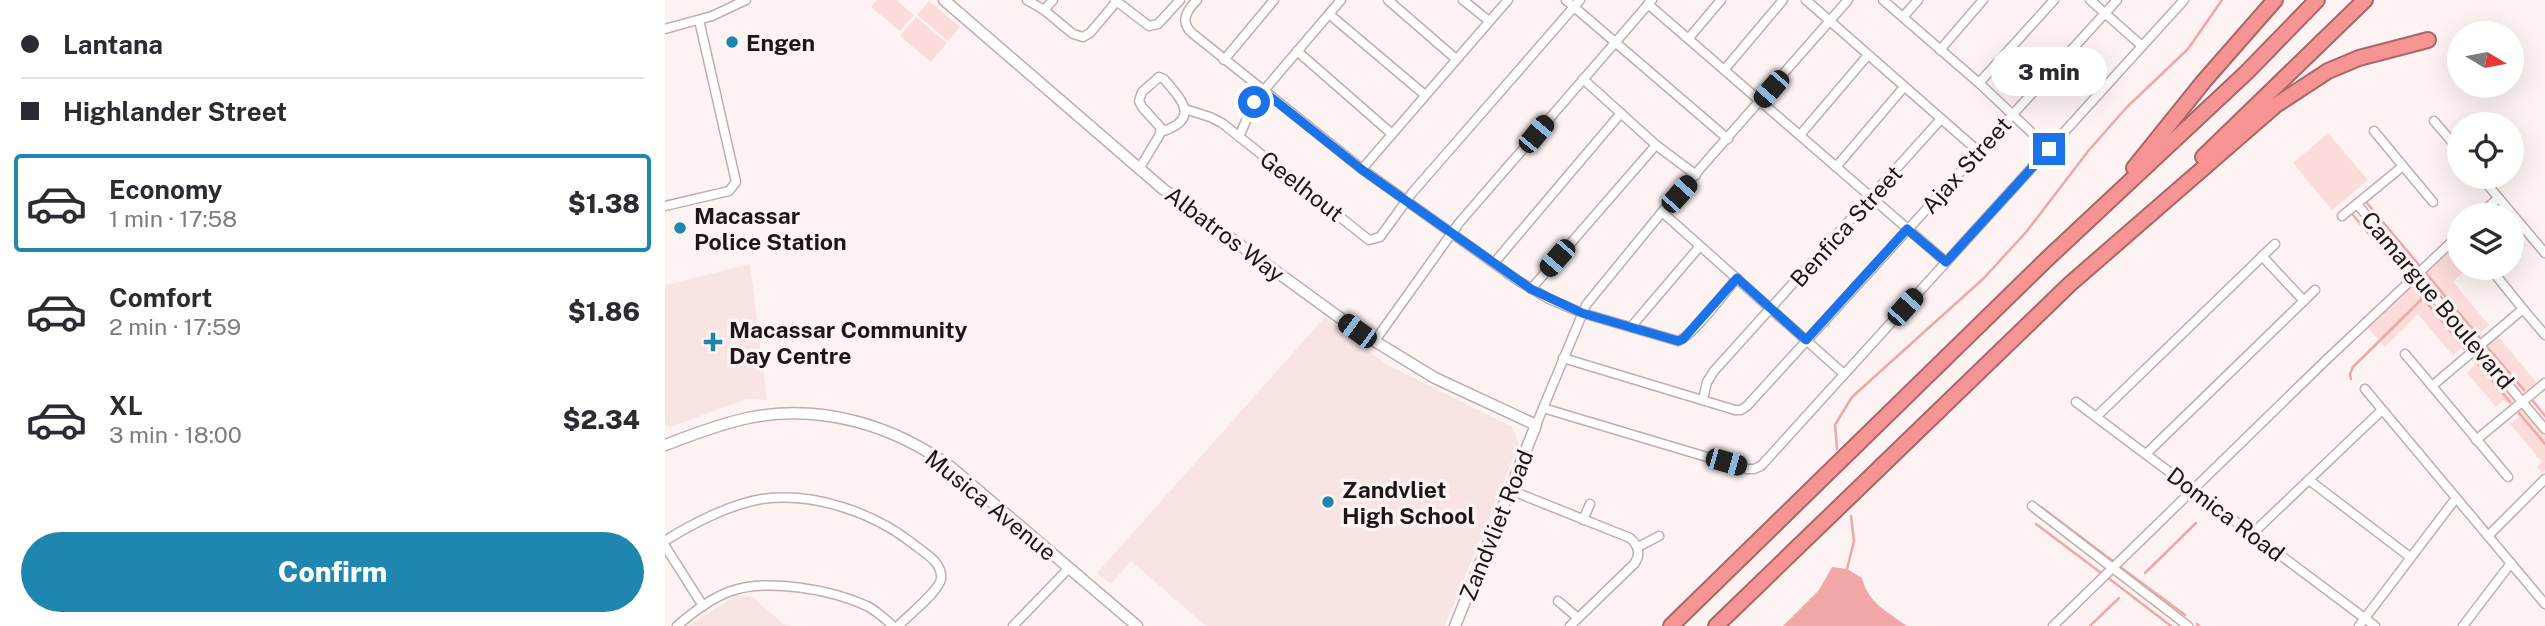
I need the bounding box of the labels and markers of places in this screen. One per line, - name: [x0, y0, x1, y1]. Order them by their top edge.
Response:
- place label: Engen: [746, 29, 815, 56]
- marker: Engen: [724, 34, 740, 50]
- place label: Macassar Police Station: [694, 202, 847, 255]
- marker: Macassar Police Station: [672, 220, 688, 236]
- place label: Macassar Community Day Centre: [729, 316, 968, 369]
- marker: Macassar Community Day Centre: [703, 332, 723, 352]
- place label: Zandvliet High School: [1342, 476, 1475, 529]
- marker: Zandvliet High School: [1320, 494, 1336, 510]

